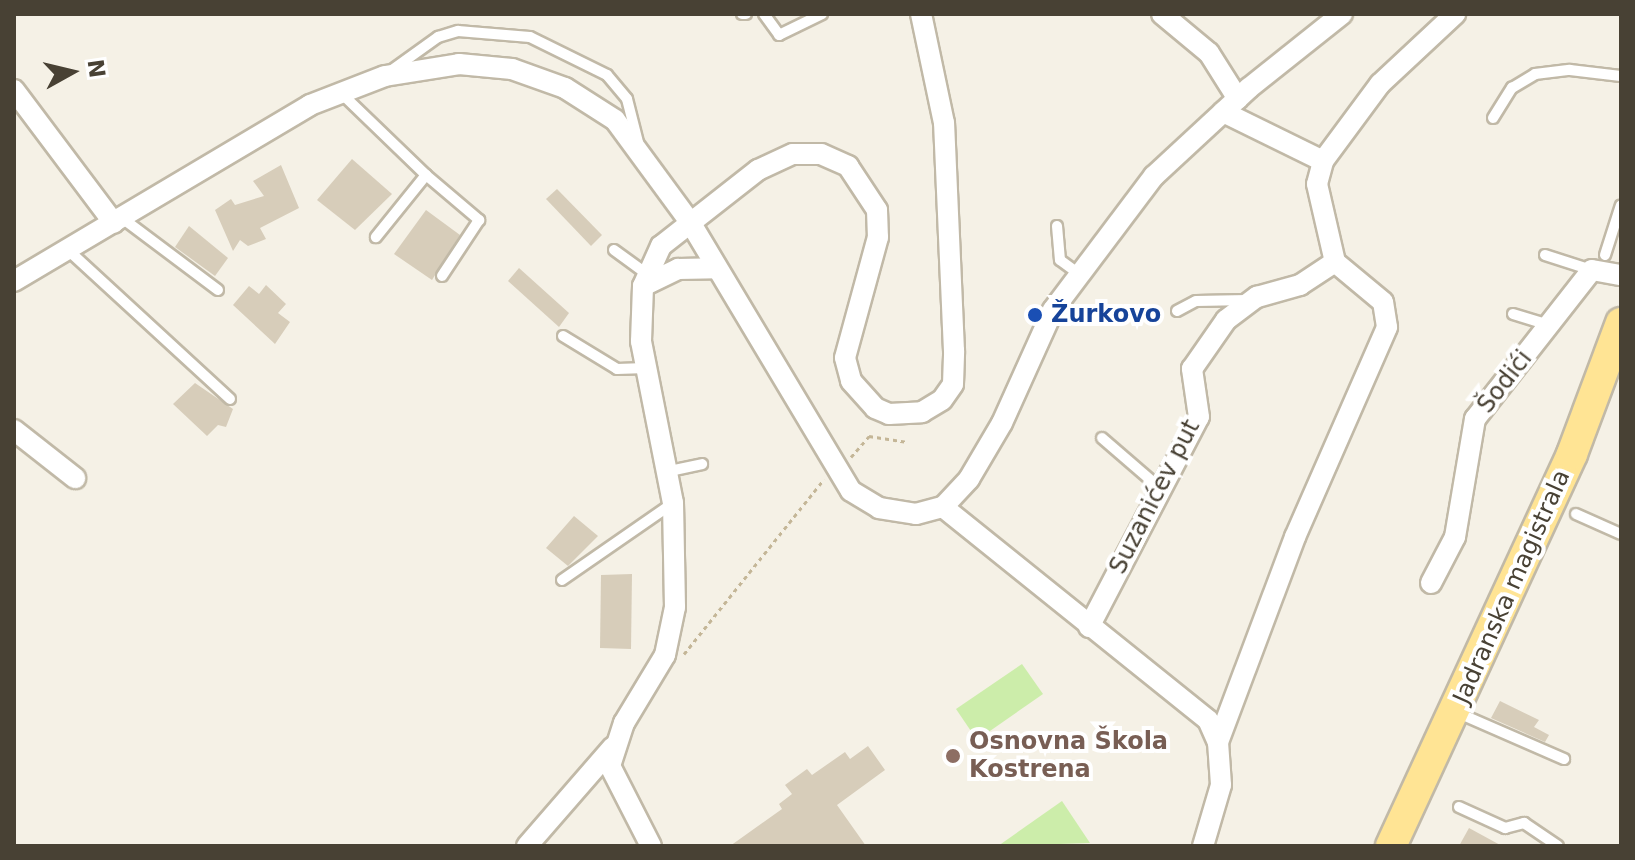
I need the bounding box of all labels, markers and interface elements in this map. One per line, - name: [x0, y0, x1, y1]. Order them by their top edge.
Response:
- north arrow: [32, 32, 112, 112]
- text: N: [83, 58, 110, 79]
- place label: Žurkovo: [1051, 301, 1161, 329]
- marker: Žurkovo: [1026, 306, 1044, 324]
- street label: Šodići: [1472, 345, 1538, 419]
- street label: Suzanićev put: [1104, 415, 1206, 579]
- street label: Jadranska magistrala: [1447, 466, 1577, 708]
- place label: Osnovna Škola Kostrena: [969, 728, 1168, 784]
- marker: Osnovna Škola Kostrena: [944, 747, 962, 765]

